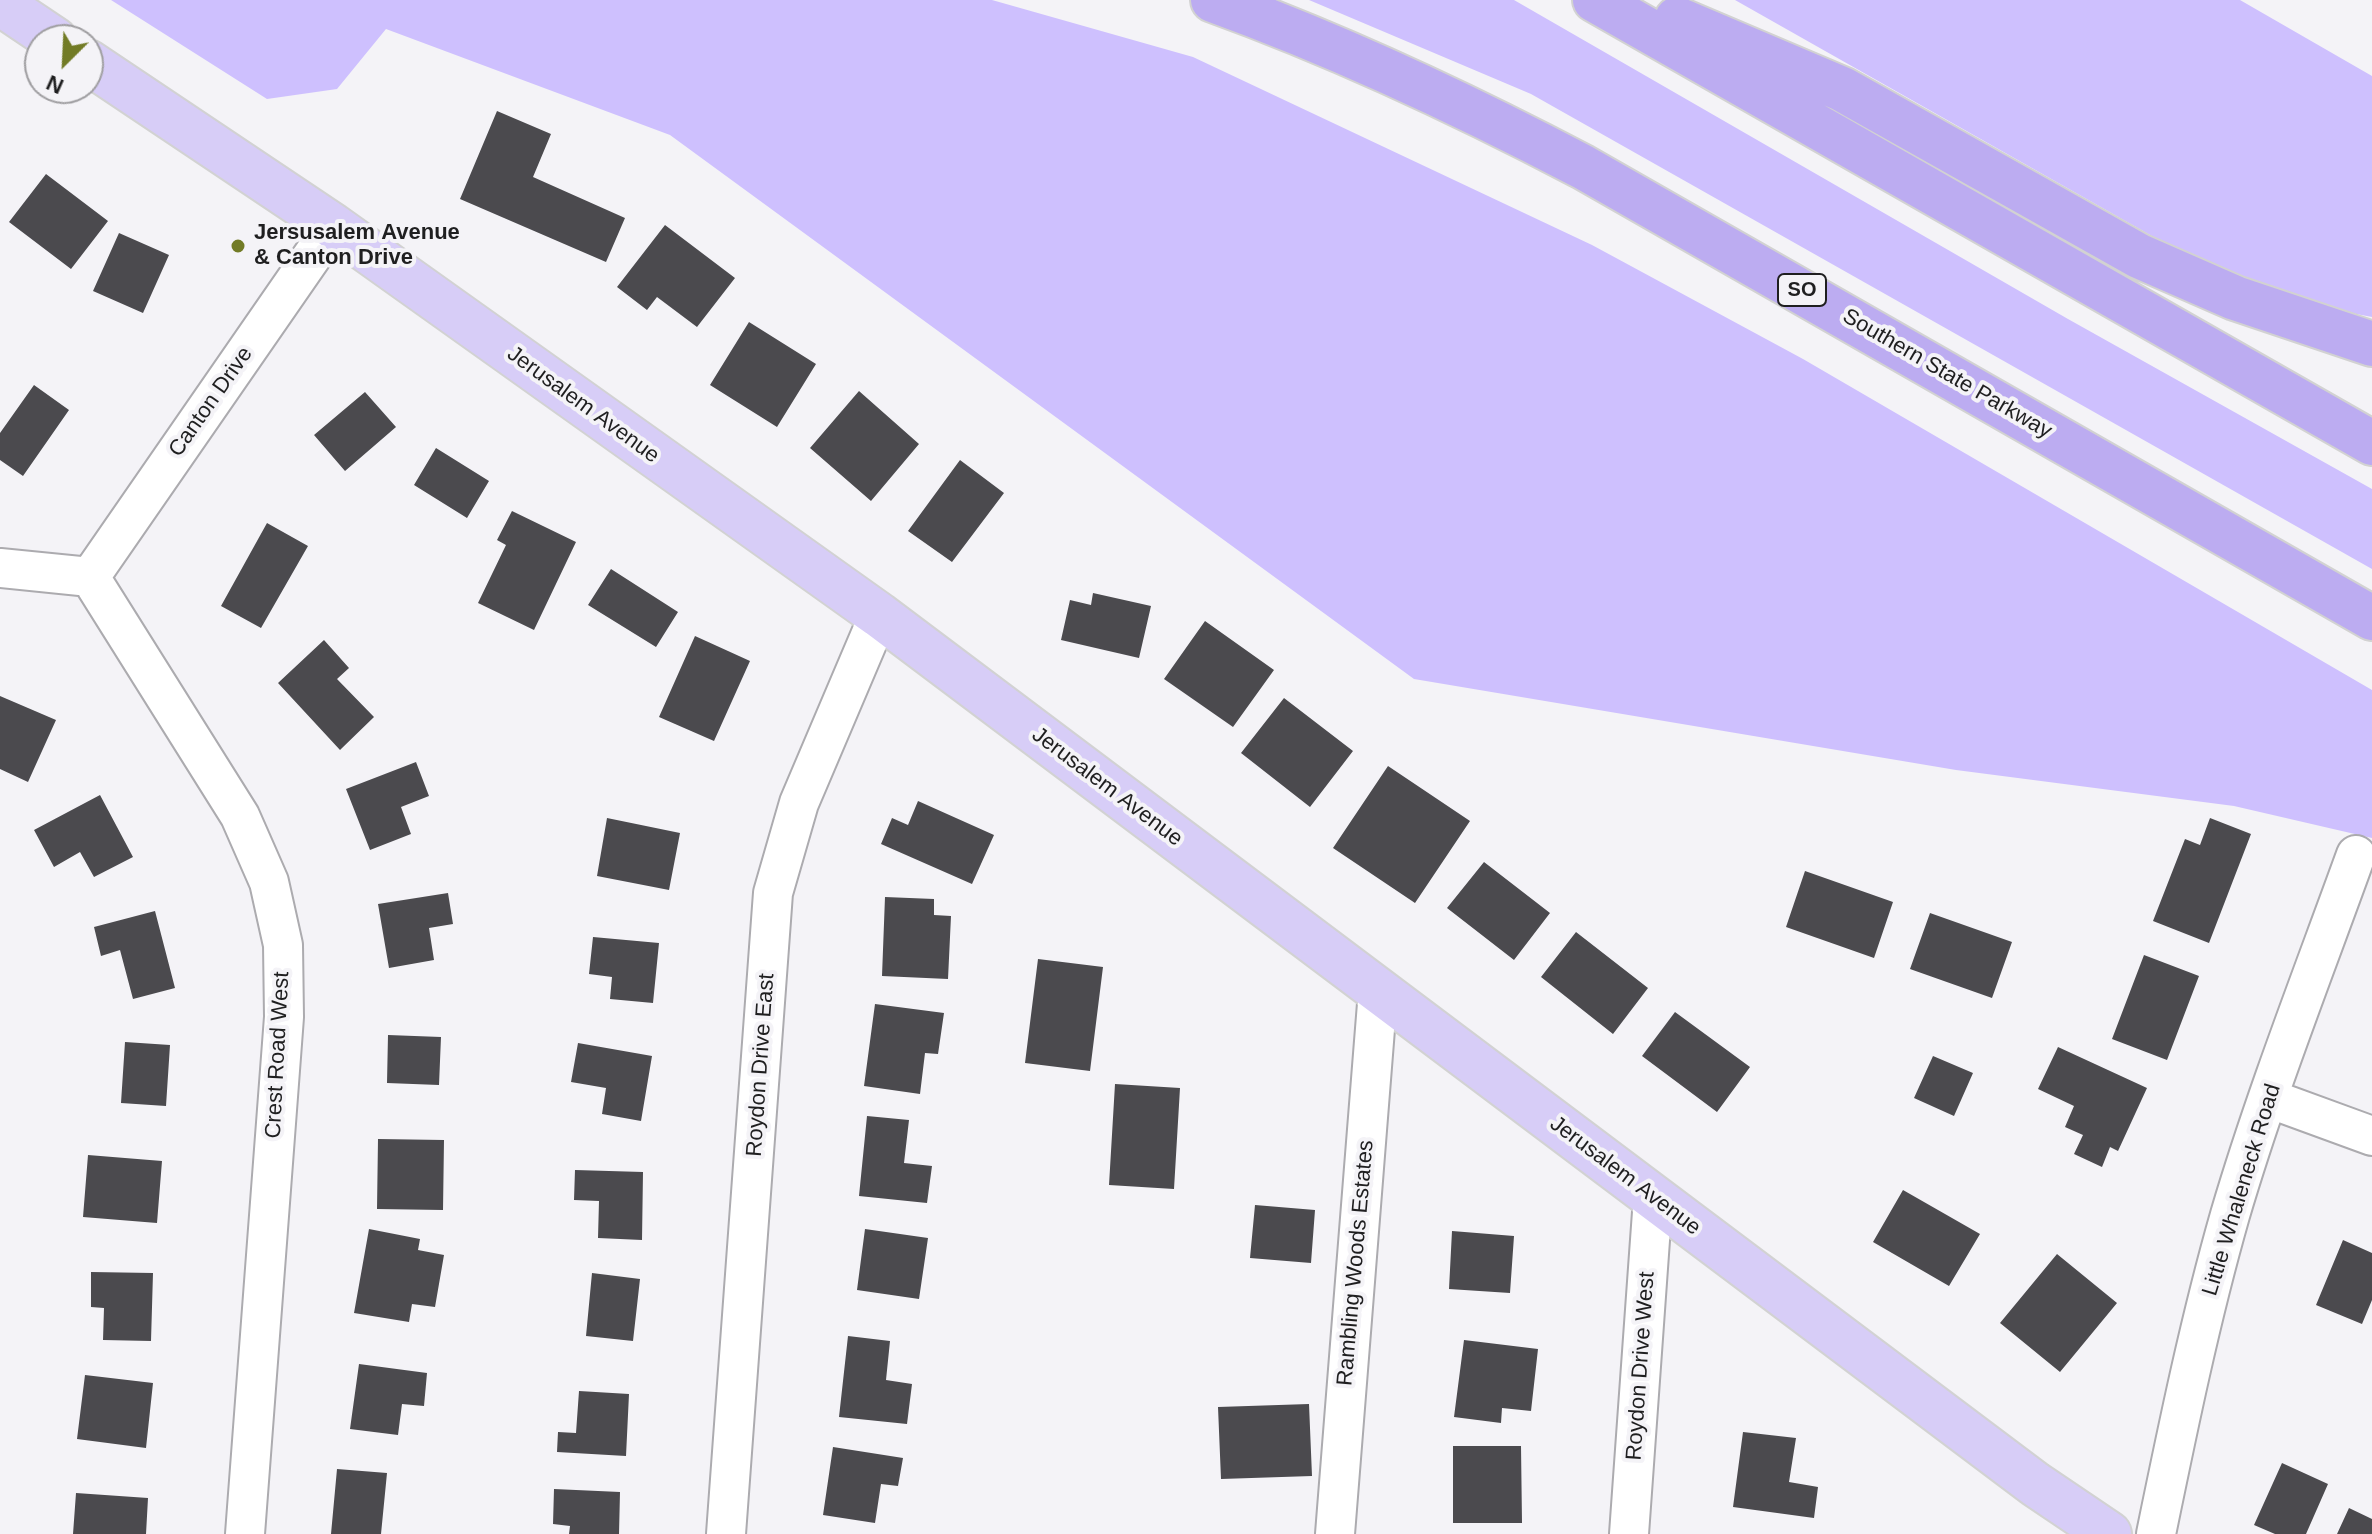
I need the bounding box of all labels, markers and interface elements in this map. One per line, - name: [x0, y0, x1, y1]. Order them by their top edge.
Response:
- north arrow: [24, 24, 104, 104]
- text: N: [43, 70, 67, 99]
- place label: Jersusalem Avenue & Canton Drive: [254, 220, 460, 272]
- marker: Jersusalem Avenue & Canton Drive: [229, 237, 247, 255]
- road number: SO: [1778, 274, 1826, 306]
- street label: Southern State Parkway: [1838, 303, 2056, 445]
- street label: Jerusalem Avenue: [502, 341, 664, 469]
- street label: Canton Drive: [163, 342, 259, 462]
- street label: Jerusalem Avenue: [1026, 722, 1188, 852]
- street label: Crest Road West: [260, 971, 296, 1139]
- street label: Roydon Drive East: [741, 973, 781, 1157]
- street label: Little Whaleneck Road: [2197, 1081, 2287, 1299]
- street label: Jerusalem Avenue: [1544, 1111, 1706, 1241]
- street label: Rambling Woods Estates: [1332, 1139, 1380, 1387]
- street label: Roydon Drive West: [1621, 1271, 1661, 1461]

